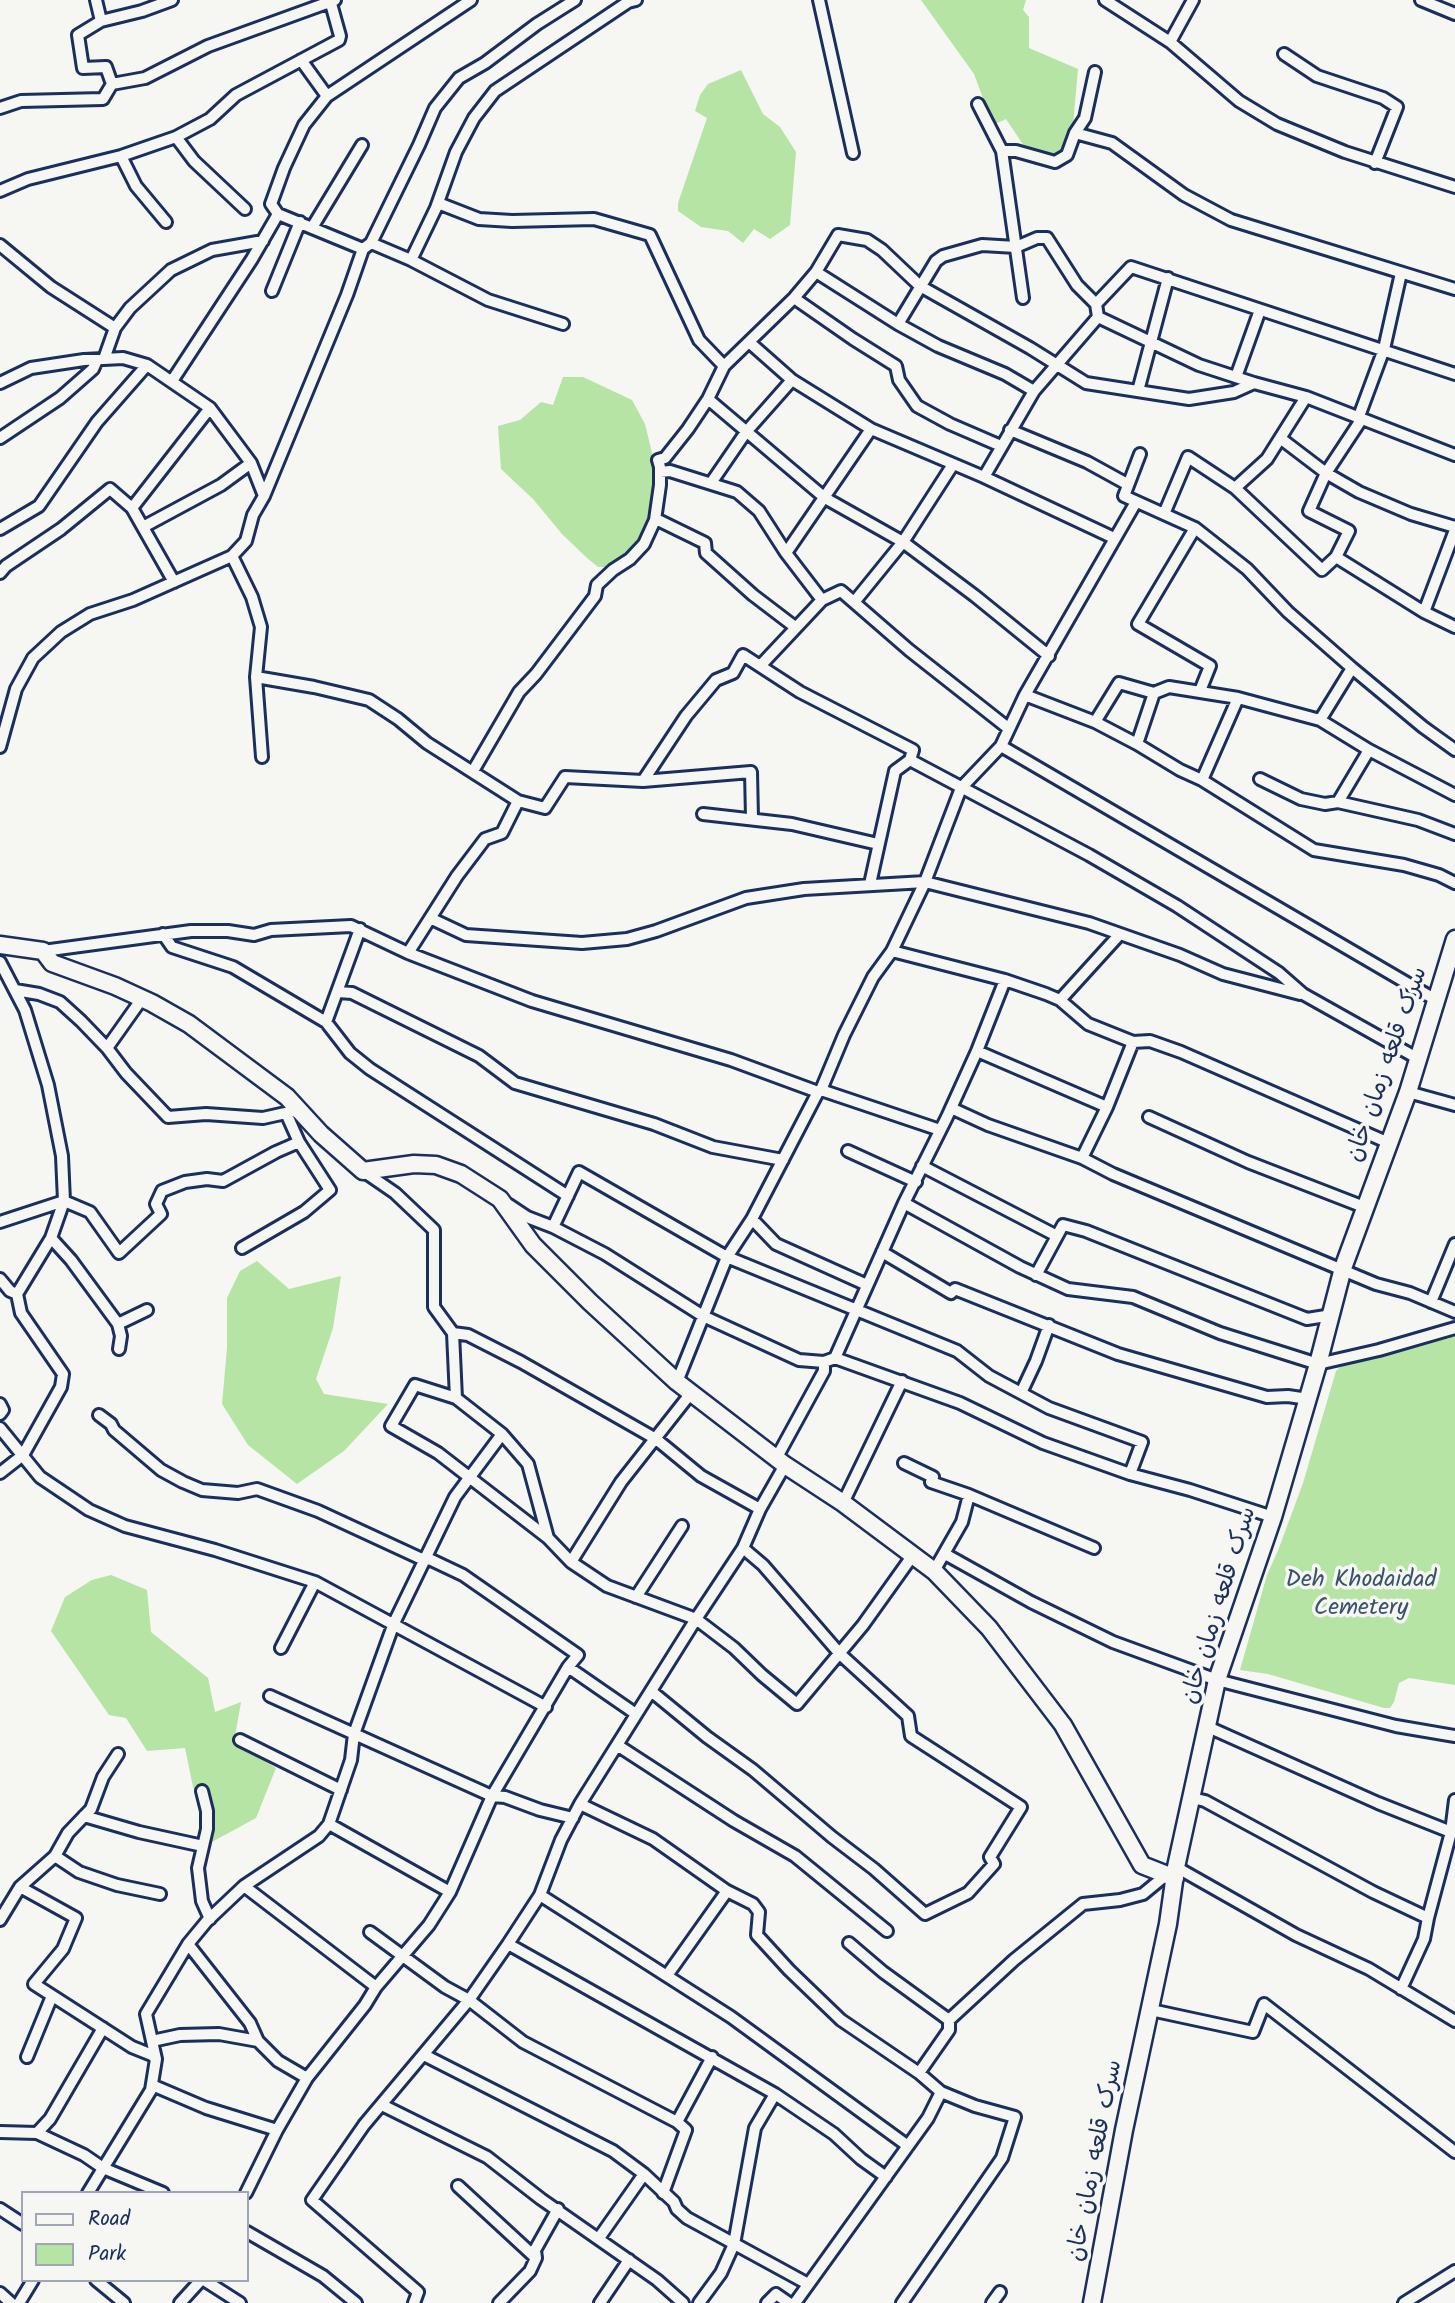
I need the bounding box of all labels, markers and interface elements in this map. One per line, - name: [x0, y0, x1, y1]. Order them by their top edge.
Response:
- street label: سرک قلعه زمان خان: [1342, 964, 1436, 1166]
- street label: سرک قلعه زمان خان: [1177, 1504, 1265, 1708]
- park label: Deh Khodaidad Cemetery: [1286, 1568, 1436, 1624]
- street label: سرک قلعه زمان خان: [1063, 2058, 1131, 2264]
- legend: [21, 2191, 248, 2282]
- text: Road: [88, 2203, 130, 2236]
- text: Park: [88, 2238, 126, 2271]

